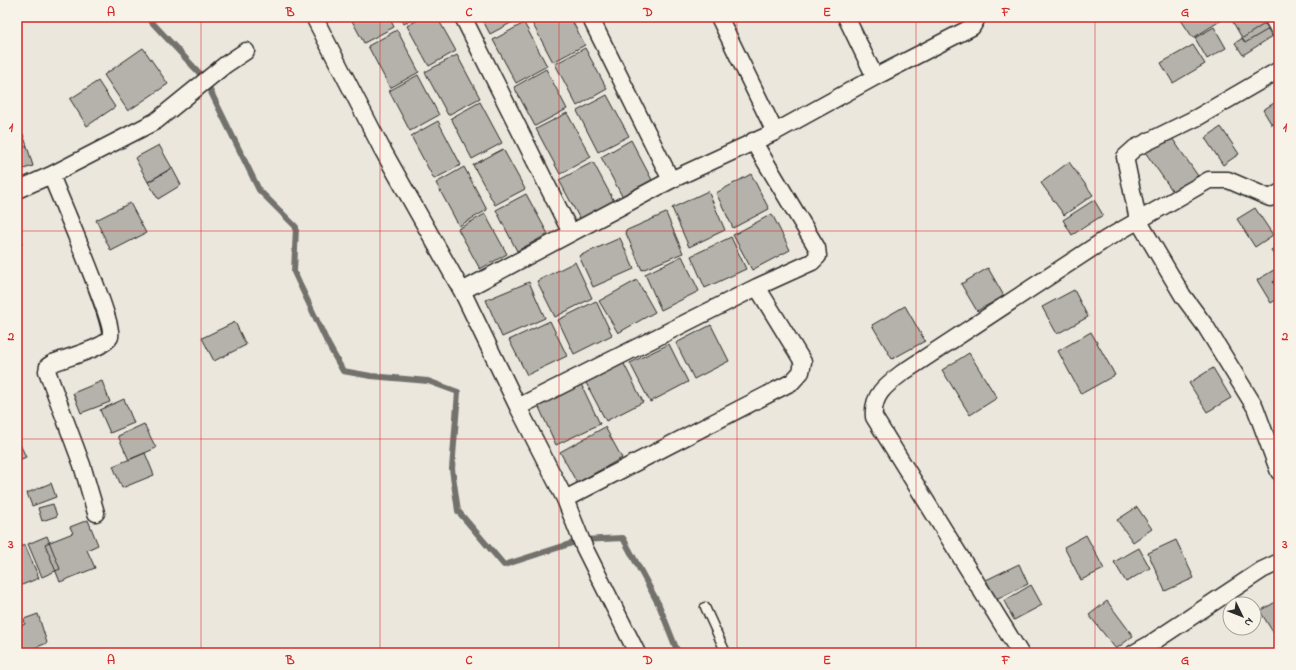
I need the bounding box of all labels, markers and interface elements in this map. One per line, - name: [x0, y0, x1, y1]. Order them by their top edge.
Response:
- text: A: [107, 3, 115, 22]
- text: B: [285, 3, 295, 22]
- text: C: [465, 3, 473, 22]
- text: D: [642, 3, 653, 22]
- text: E: [823, 3, 831, 22]
- text: F: [1001, 3, 1011, 22]
- text: G: [1181, 3, 1189, 22]
- text: 1: [9, 118, 14, 137]
- text: 1: [1283, 118, 1288, 137]
- text: 2: [7, 327, 15, 346]
- text: 2: [1281, 327, 1289, 346]
- text: 3: [7, 535, 14, 554]
- text: 3: [1281, 535, 1288, 554]
- north arrow: [1222, 596, 1262, 636]
- text: N: [1240, 614, 1257, 630]
- text: A: [107, 651, 115, 670]
- text: B: [285, 651, 295, 670]
- text: C: [465, 651, 473, 670]
- text: D: [642, 651, 653, 670]
- text: E: [823, 651, 831, 670]
- text: F: [1001, 651, 1011, 670]
- text: G: [1181, 651, 1189, 670]

